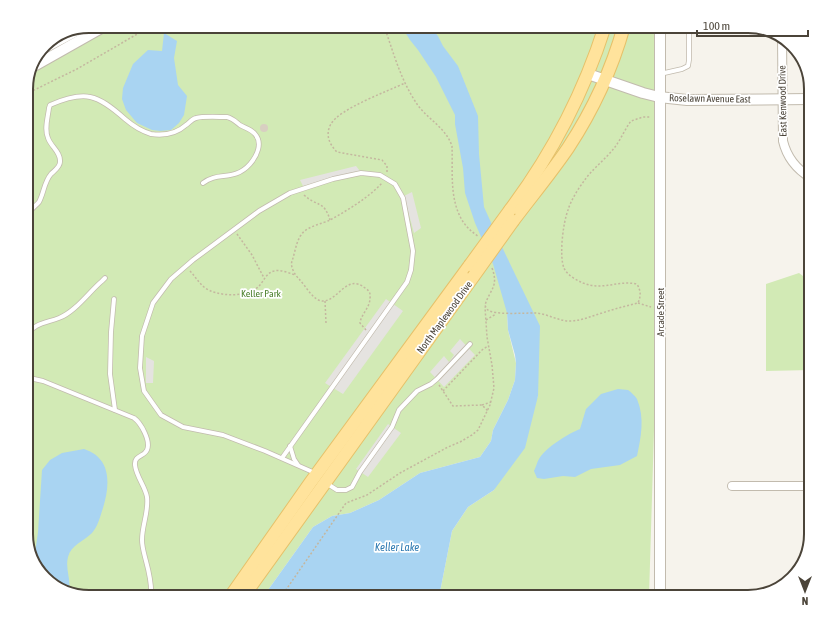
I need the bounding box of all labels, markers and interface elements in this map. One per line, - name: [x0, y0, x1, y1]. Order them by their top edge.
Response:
- scale bar: [697, 12, 808, 38]
- text: 100 m: [703, 19, 730, 33]
- street label: East Kenwood Drive: [776, 65, 789, 137]
- street label: Roselawn Avenue East: [669, 92, 751, 105]
- street label: North Maplewood Drive: [415, 279, 475, 355]
- street label: Arcade Street: [655, 287, 666, 336]
- park label: Keller Park: [241, 288, 282, 299]
- water label: Keller Lake: [375, 541, 419, 553]
- north arrow: [785, 571, 825, 611]
- text: N: [802, 595, 808, 607]

